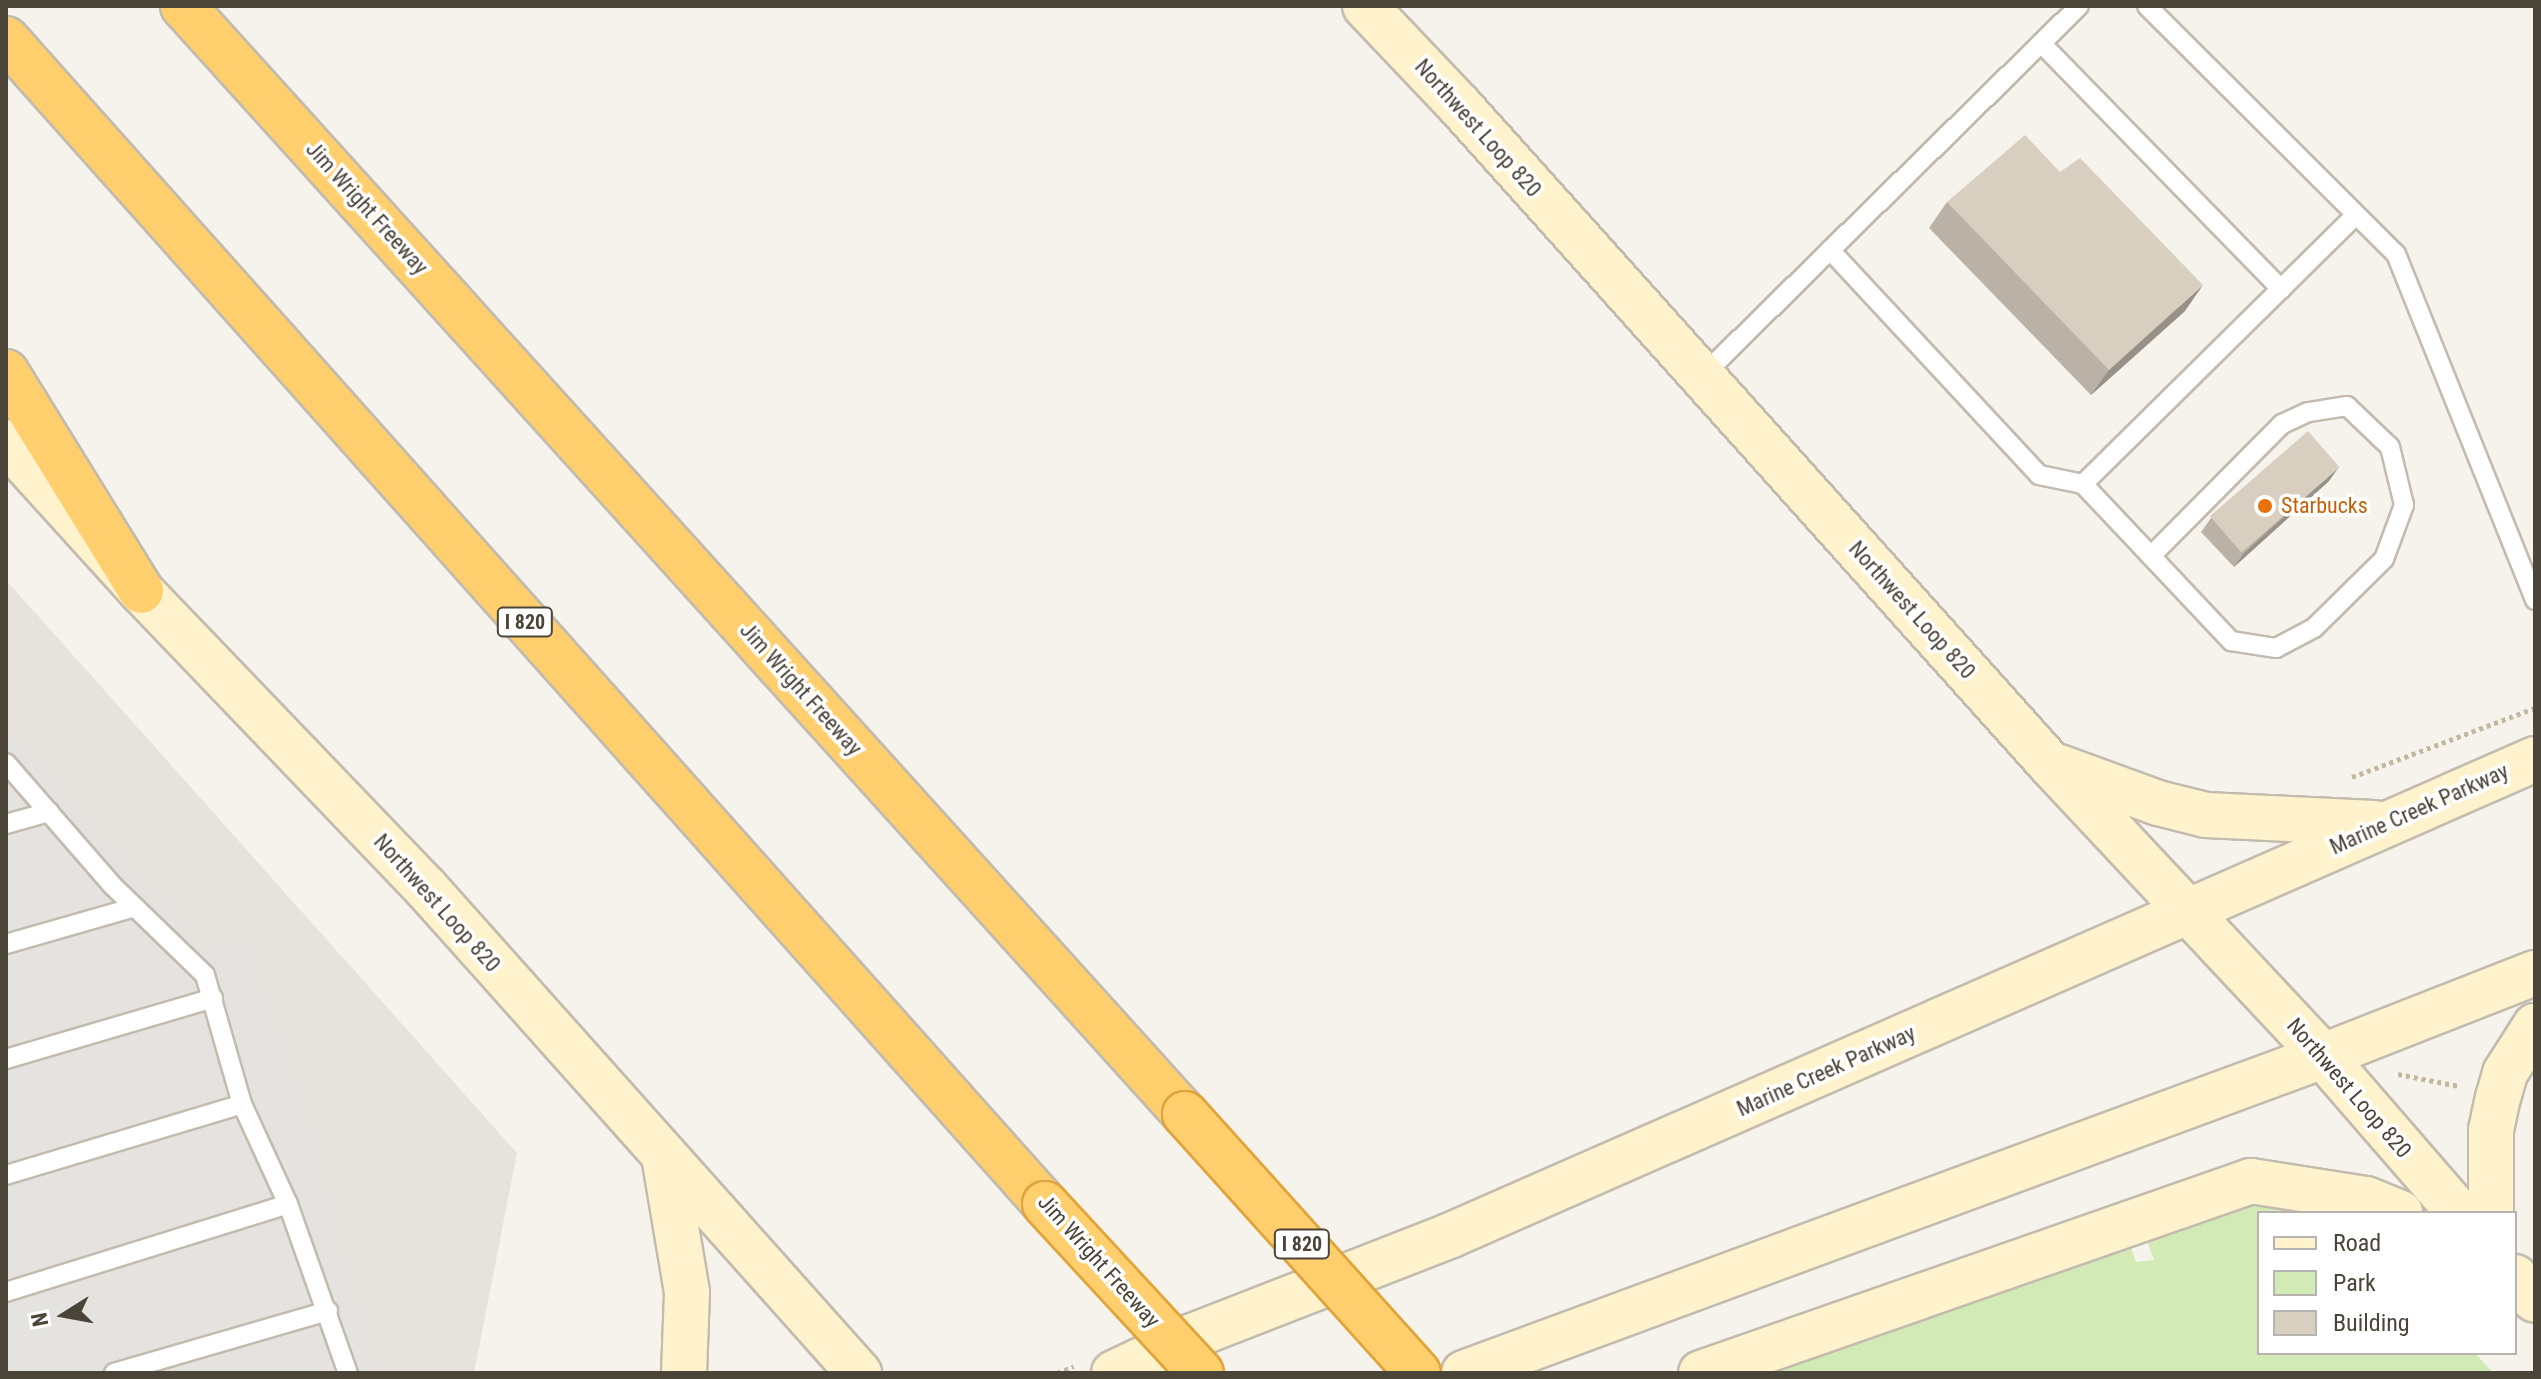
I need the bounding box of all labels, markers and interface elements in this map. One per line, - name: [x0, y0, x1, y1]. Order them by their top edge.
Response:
- street label: Northwest Loop 820: [1409, 54, 1547, 202]
- street label: Jim Wright Freeway: [300, 136, 434, 280]
- place label: Starbucks: [2281, 493, 2368, 519]
- marker: Starbucks: [2256, 497, 2274, 515]
- street label: Northwest Loop 820: [1843, 536, 1981, 684]
- road number: I 820: [495, 606, 555, 638]
- street label: Jim Wright Freeway: [734, 617, 868, 761]
- street label: Marine Creek Parkway: [2326, 758, 2512, 860]
- street label: Northwest Loop 820: [368, 829, 506, 977]
- street label: Northwest Loop 820: [2281, 1013, 2417, 1163]
- street label: Marine Creek Parkway: [1733, 1020, 1919, 1122]
- street label: Jim Wright Freeway: [1032, 1189, 1166, 1333]
- legend: [2257, 1211, 2517, 1355]
- road number: I 820: [1272, 1228, 1332, 1260]
- text: Road: [2333, 1229, 2381, 1257]
- text: Park: [2333, 1269, 2376, 1297]
- north arrow: [24, 1275, 104, 1355]
- text: Building: [2333, 1309, 2410, 1337]
- text: N: [26, 1311, 54, 1329]

